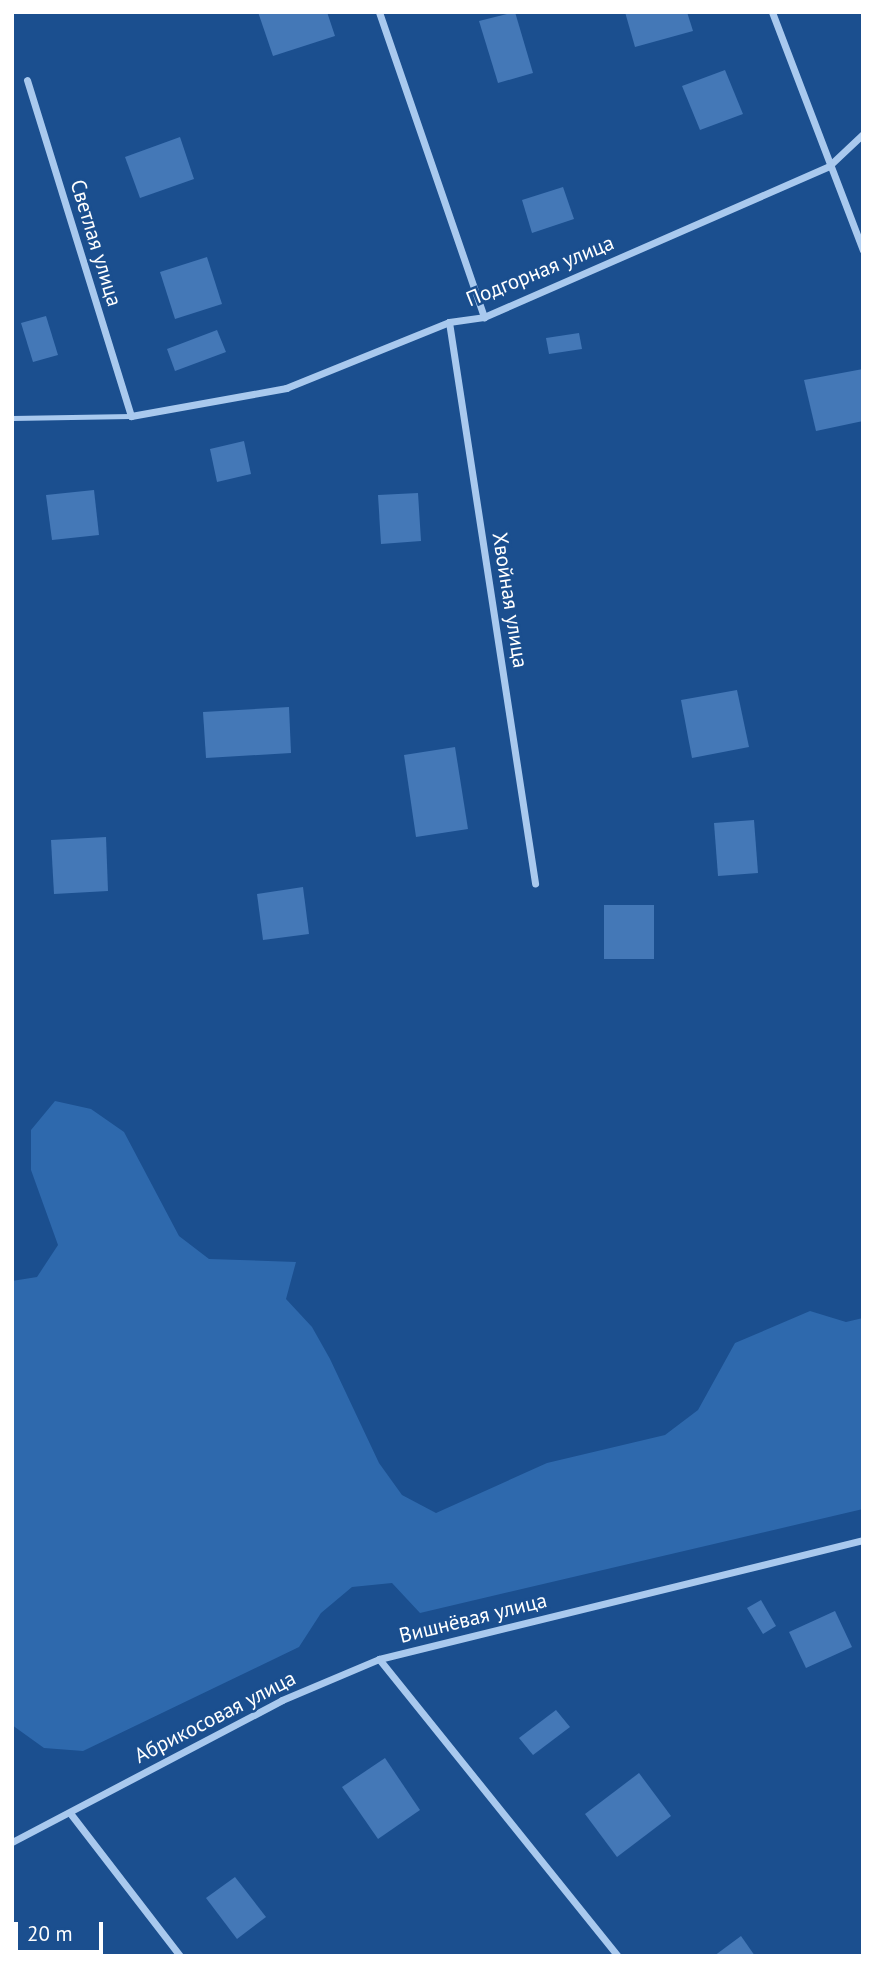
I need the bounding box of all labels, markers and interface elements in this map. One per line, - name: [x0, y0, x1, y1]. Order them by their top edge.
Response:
- street label: Светлая улица: [65, 177, 127, 309]
- street label: Подгорная улица: [462, 230, 618, 312]
- street label: Хвойная улица: [487, 530, 533, 670]
- street label: Вишнёвая улица: [397, 1587, 549, 1649]
- street label: Абрикосовая улица: [130, 1665, 300, 1769]
- scale bar: [18, 1909, 107, 1953]
- text: 20 m: [27, 1920, 73, 1947]

